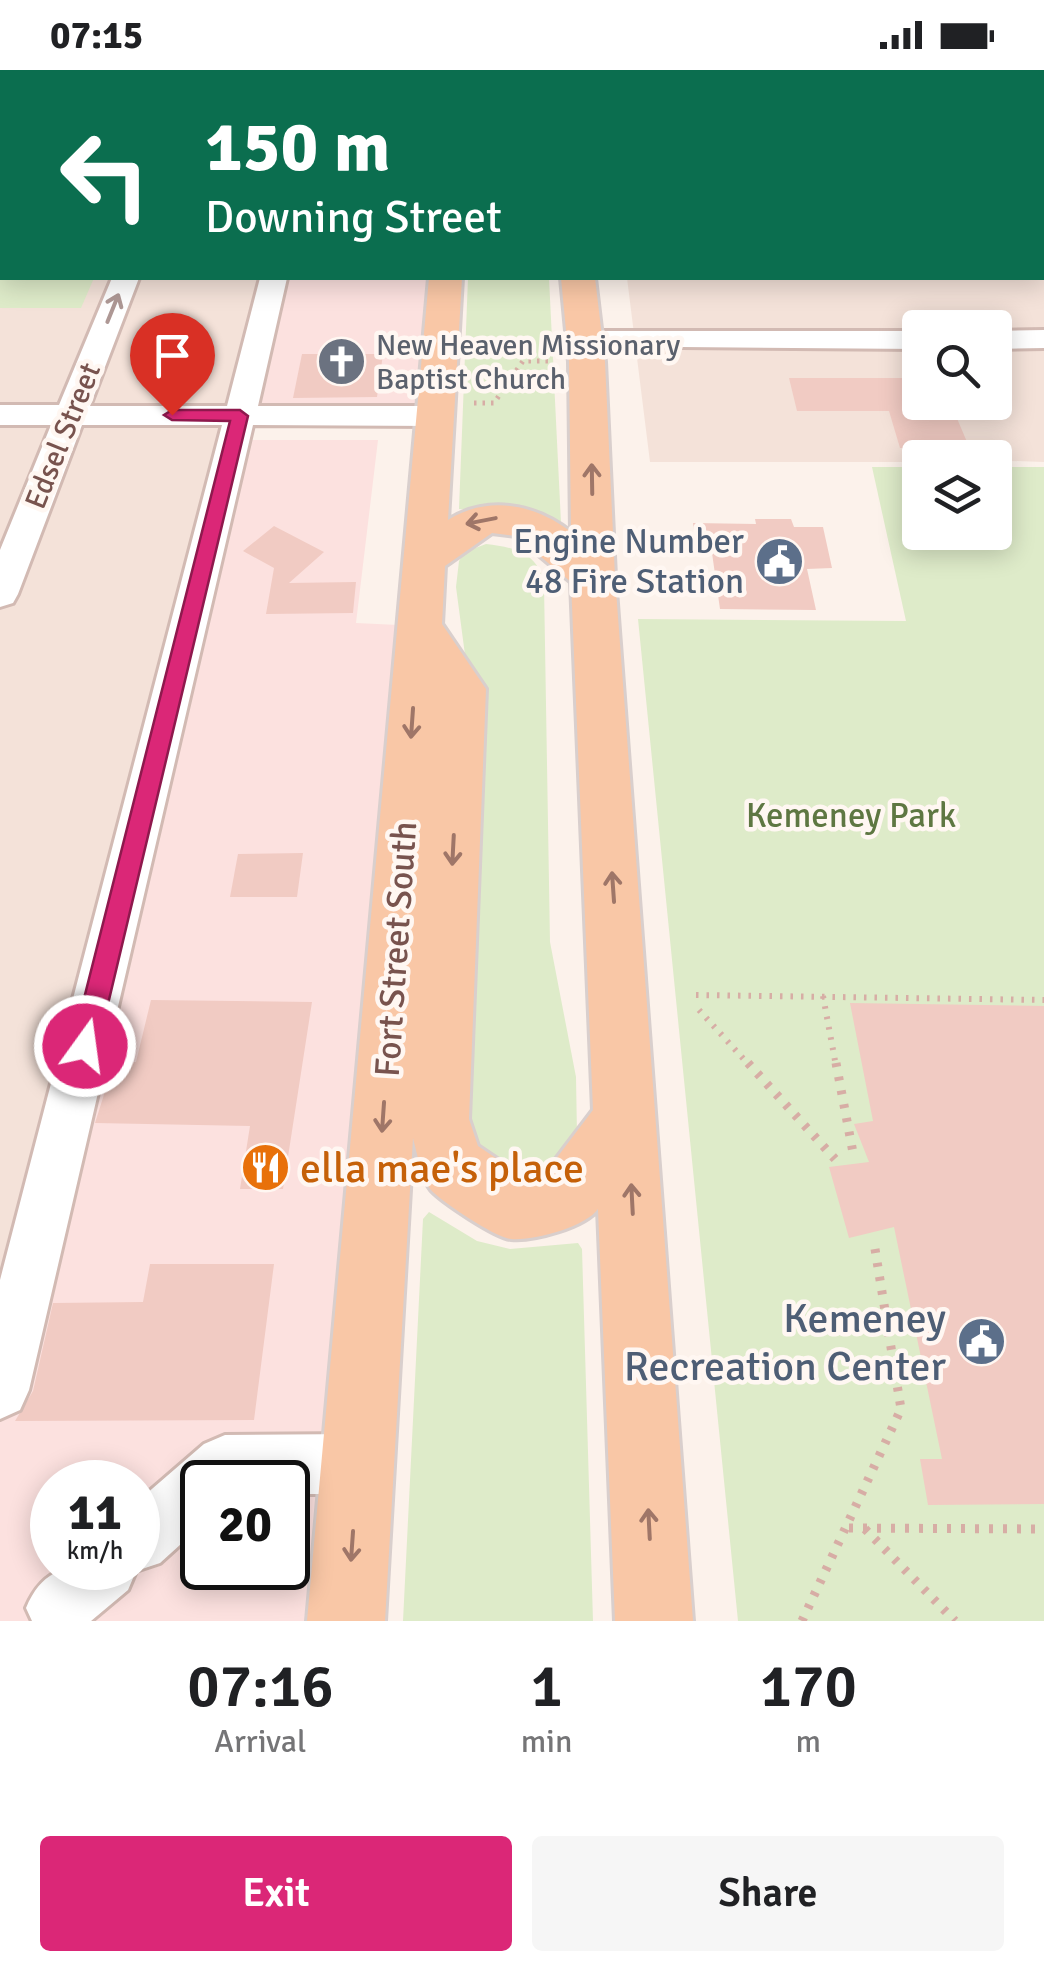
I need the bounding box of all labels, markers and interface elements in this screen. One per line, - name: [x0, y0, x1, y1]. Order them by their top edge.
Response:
- text: 07:15: [50, 12, 143, 59]
- text: 150 m: [205, 104, 390, 190]
- icon: left: [40, 110, 170, 240]
- text: Downing Street: [205, 190, 502, 245]
- one-way arrow: [106, 293, 124, 323]
- map controls: [902, 310, 1012, 550]
- button: search: [902, 310, 1012, 420]
- pin: [130, 313, 215, 416]
- place label: New Heaven Missionary Baptist Church: [376, 327, 680, 398]
- icon: arrive: [145, 328, 200, 383]
- church icon: New Heaven Missionary Baptist Church: [315, 336, 367, 388]
- street label: Edsel Street: [17, 358, 109, 514]
- button: layers: [902, 440, 1012, 550]
- one-way arrow: [582, 464, 602, 496]
- one-way arrow: [466, 513, 498, 532]
- place label: Engine Number 48 Fire Station: [513, 520, 744, 603]
- public building icon: Engine Number 48 Fire Station: [753, 535, 805, 587]
- one-way arrow: [403, 706, 422, 739]
- park label: Kemeney Park: [746, 794, 956, 837]
- street label: Fort Street South: [366, 820, 426, 1078]
- one-way arrow: [443, 834, 462, 866]
- one-way arrow: [603, 871, 622, 903]
- position arrow: [33, 994, 137, 1098]
- one-way arrow: [374, 1100, 393, 1132]
- restaurant icon: ella mae's place: [239, 1142, 291, 1194]
- place label: ella mae's place: [300, 1143, 584, 1194]
- one-way arrow: [622, 1184, 641, 1216]
- place label: Kemeney Recreation Center: [624, 1293, 947, 1392]
- public building icon: Kemeney Recreation Center: [955, 1316, 1007, 1368]
- speed limit sign: 20: [180, 1460, 310, 1590]
- text: 11: [68, 1482, 122, 1544]
- one-way arrow: [639, 1508, 658, 1540]
- one-way arrow: [342, 1529, 361, 1561]
- text: km/h: [67, 1535, 123, 1566]
- text: 07:16: [187, 1650, 334, 1724]
- text: 1: [530, 1650, 563, 1724]
- text: 170: [760, 1650, 857, 1724]
- text: Arrival: [214, 1722, 307, 1761]
- text: min: [521, 1722, 572, 1761]
- text: m: [795, 1722, 821, 1761]
- button: Exit: [40, 1836, 512, 1951]
- button: Share: [532, 1836, 1004, 1951]

